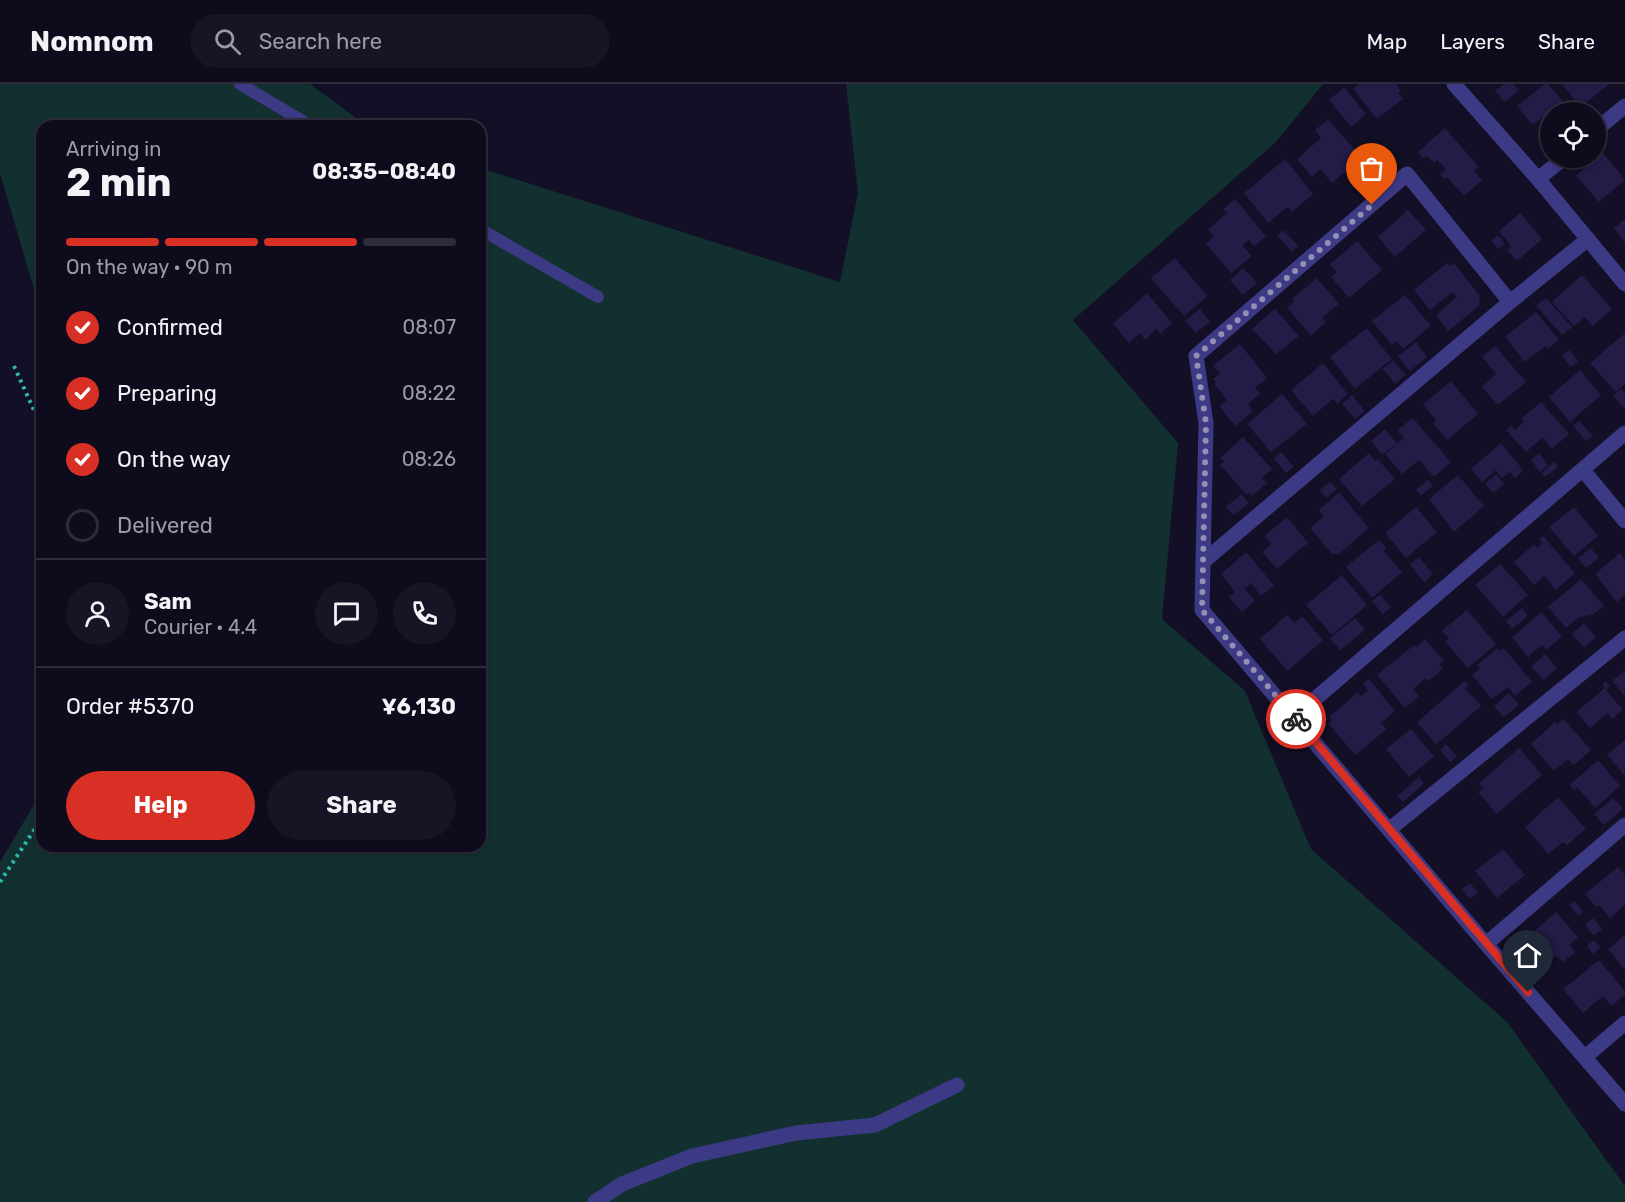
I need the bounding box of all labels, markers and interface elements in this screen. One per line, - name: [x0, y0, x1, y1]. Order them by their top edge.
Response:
- search box: [190, 14, 610, 68]
- text: Nomnom: [30, 25, 154, 58]
- icon: search: [211, 25, 244, 58]
- text: Search here: [259, 28, 382, 55]
- text: Map: [1366, 29, 1407, 54]
- text: Layers: [1440, 29, 1505, 54]
- text: Share: [1538, 29, 1595, 54]
- map controls: [1540, 102, 1606, 168]
- button: locate: [1540, 102, 1606, 168]
- text: Arriving in: [66, 137, 161, 161]
- pin: [1346, 143, 1397, 205]
- icon: bag: [1355, 152, 1388, 185]
- text: 08:35–08:40: [312, 158, 456, 185]
- text: 2 min: [66, 160, 172, 206]
- text: On the way · 90 m: [66, 255, 232, 279]
- icon: check: [66, 311, 99, 344]
- text: Confirmed: [117, 314, 223, 341]
- text: 08:07: [403, 315, 456, 339]
- icon: check: [66, 377, 99, 410]
- text: Preparing: [117, 380, 217, 407]
- text: 08:22: [402, 381, 456, 405]
- icon: check: [66, 443, 99, 476]
- text: On the way: [117, 446, 231, 473]
- text: 08:26: [402, 447, 456, 471]
- text: Delivered: [117, 512, 213, 539]
- button: person: [66, 582, 129, 645]
- button: chat: [315, 582, 378, 645]
- button: phone: [393, 582, 456, 645]
- text: Sam: [144, 588, 192, 615]
- text: Courier · 4.4: [144, 615, 257, 639]
- courier: [1266, 689, 1326, 749]
- text: Order #5370: [66, 693, 195, 720]
- text: ¥6,130: [381, 693, 456, 720]
- icon: bike: [1280, 703, 1313, 736]
- button: Help: [66, 771, 255, 840]
- button: Share: [267, 771, 456, 840]
- pin: [1502, 930, 1553, 992]
- icon: home: [1511, 939, 1544, 972]

